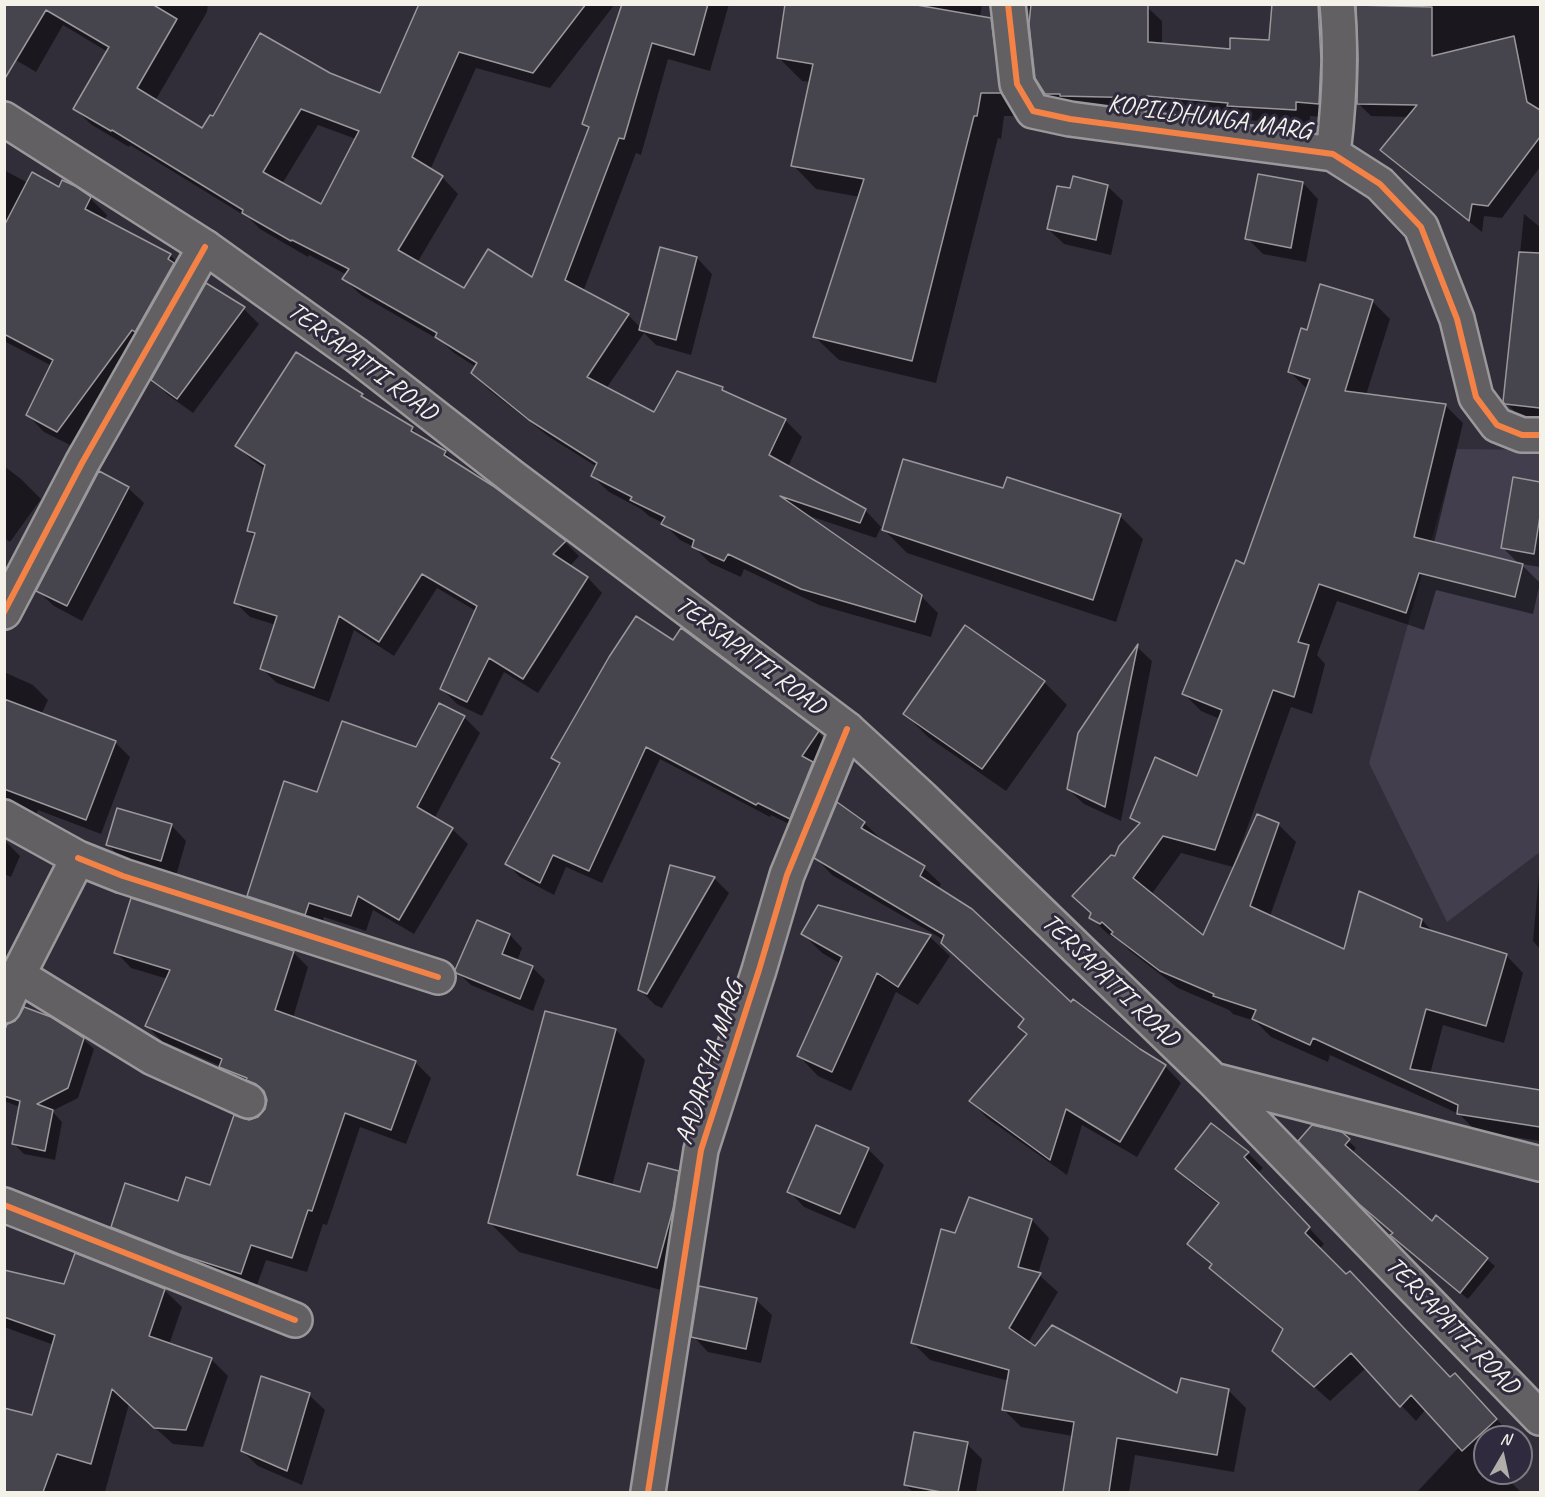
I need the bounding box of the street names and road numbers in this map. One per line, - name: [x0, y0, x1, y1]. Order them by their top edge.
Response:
- street label: KOPILDHUNGA MARG: [1106, 88, 1312, 148]
- street label: TERSAPATTI ROAD: [281, 296, 443, 428]
- street label: TERSAPATTI ROAD: [669, 590, 831, 722]
- street label: TERSAPATTI ROAD: [1035, 907, 1185, 1055]
- street label: AADARSHA MARG: [669, 978, 751, 1148]
- street label: TERSAPATTI ROAD: [1378, 1251, 1526, 1401]

